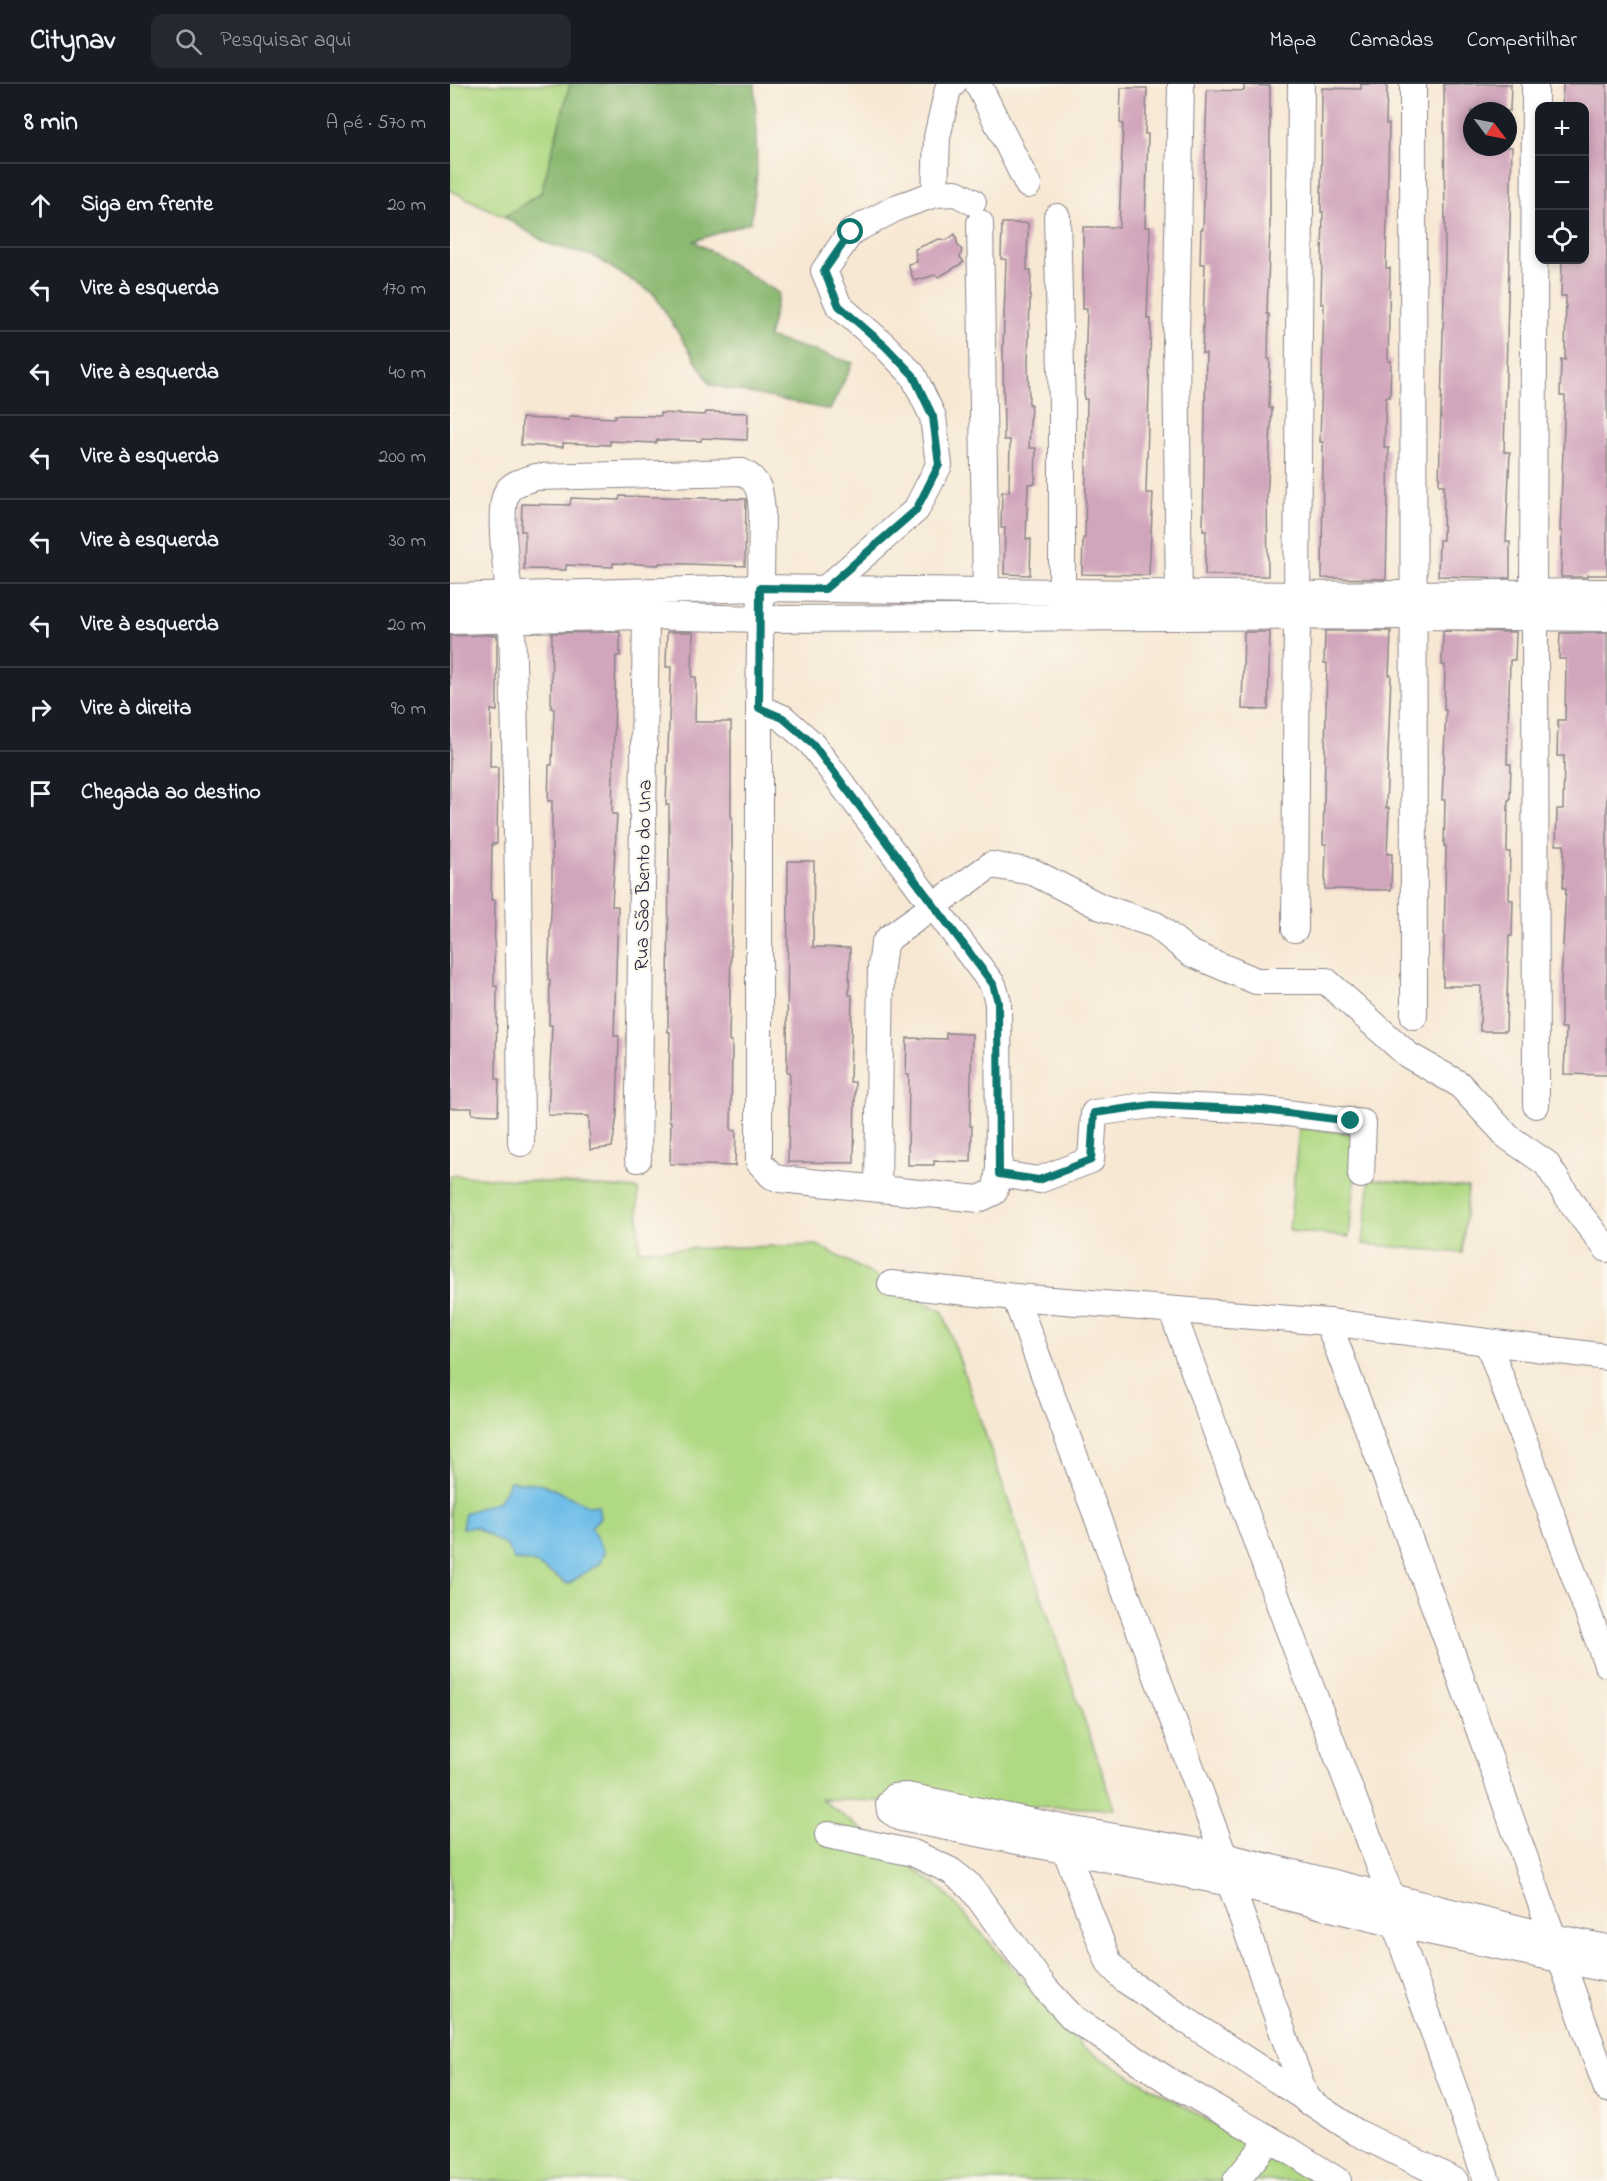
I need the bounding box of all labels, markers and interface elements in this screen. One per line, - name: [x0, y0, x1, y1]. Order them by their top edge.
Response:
- search box: [151, 14, 571, 68]
- text: Citynav: [30, 21, 115, 62]
- icon: search: [172, 25, 205, 58]
- text: Pesquisar aqui: [220, 25, 351, 57]
- text: Mapa: [1270, 26, 1316, 56]
- text: Camadas: [1349, 26, 1434, 56]
- text: Compartilhar: [1467, 26, 1577, 56]
- north arrow: [1463, 102, 1517, 156]
- map controls: [1535, 102, 1589, 264]
- button: +: [1535, 102, 1589, 156]
- text: 8 min: [24, 104, 78, 142]
- text: A pé · 570 m: [326, 109, 426, 138]
- button: −: [1535, 156, 1589, 210]
- icon: ahead: [24, 189, 57, 222]
- text: Siga em frente: [81, 189, 213, 221]
- text: 20 m: [387, 191, 426, 220]
- button: locate: [1535, 210, 1589, 264]
- route start: [837, 218, 863, 244]
- icon: left: [24, 273, 57, 306]
- text: Vire à esquerda: [81, 273, 219, 305]
- text: 170 m: [382, 275, 426, 304]
- icon: left: [24, 357, 57, 390]
- text: Vire à esquerda: [81, 357, 219, 389]
- text: 40 m: [389, 359, 426, 388]
- icon: left: [24, 441, 57, 474]
- text: Vire à esquerda: [81, 441, 219, 473]
- text: 200 m: [378, 443, 426, 472]
- icon: left: [24, 525, 57, 558]
- text: Vire à esquerda: [81, 525, 219, 557]
- text: 30 m: [389, 527, 426, 556]
- icon: left: [24, 609, 57, 642]
- text: Vire à esquerda: [81, 609, 219, 641]
- text: 20 m: [387, 611, 426, 640]
- icon: right: [24, 693, 57, 726]
- text: Vire à direita: [81, 693, 191, 725]
- text: 90 m: [391, 695, 426, 724]
- icon: arrive: [24, 777, 57, 810]
- text: Chegada ao destino: [81, 777, 261, 809]
- street label: Rua São Bento do Una: [628, 779, 661, 971]
- route end: [1337, 1107, 1363, 1133]

